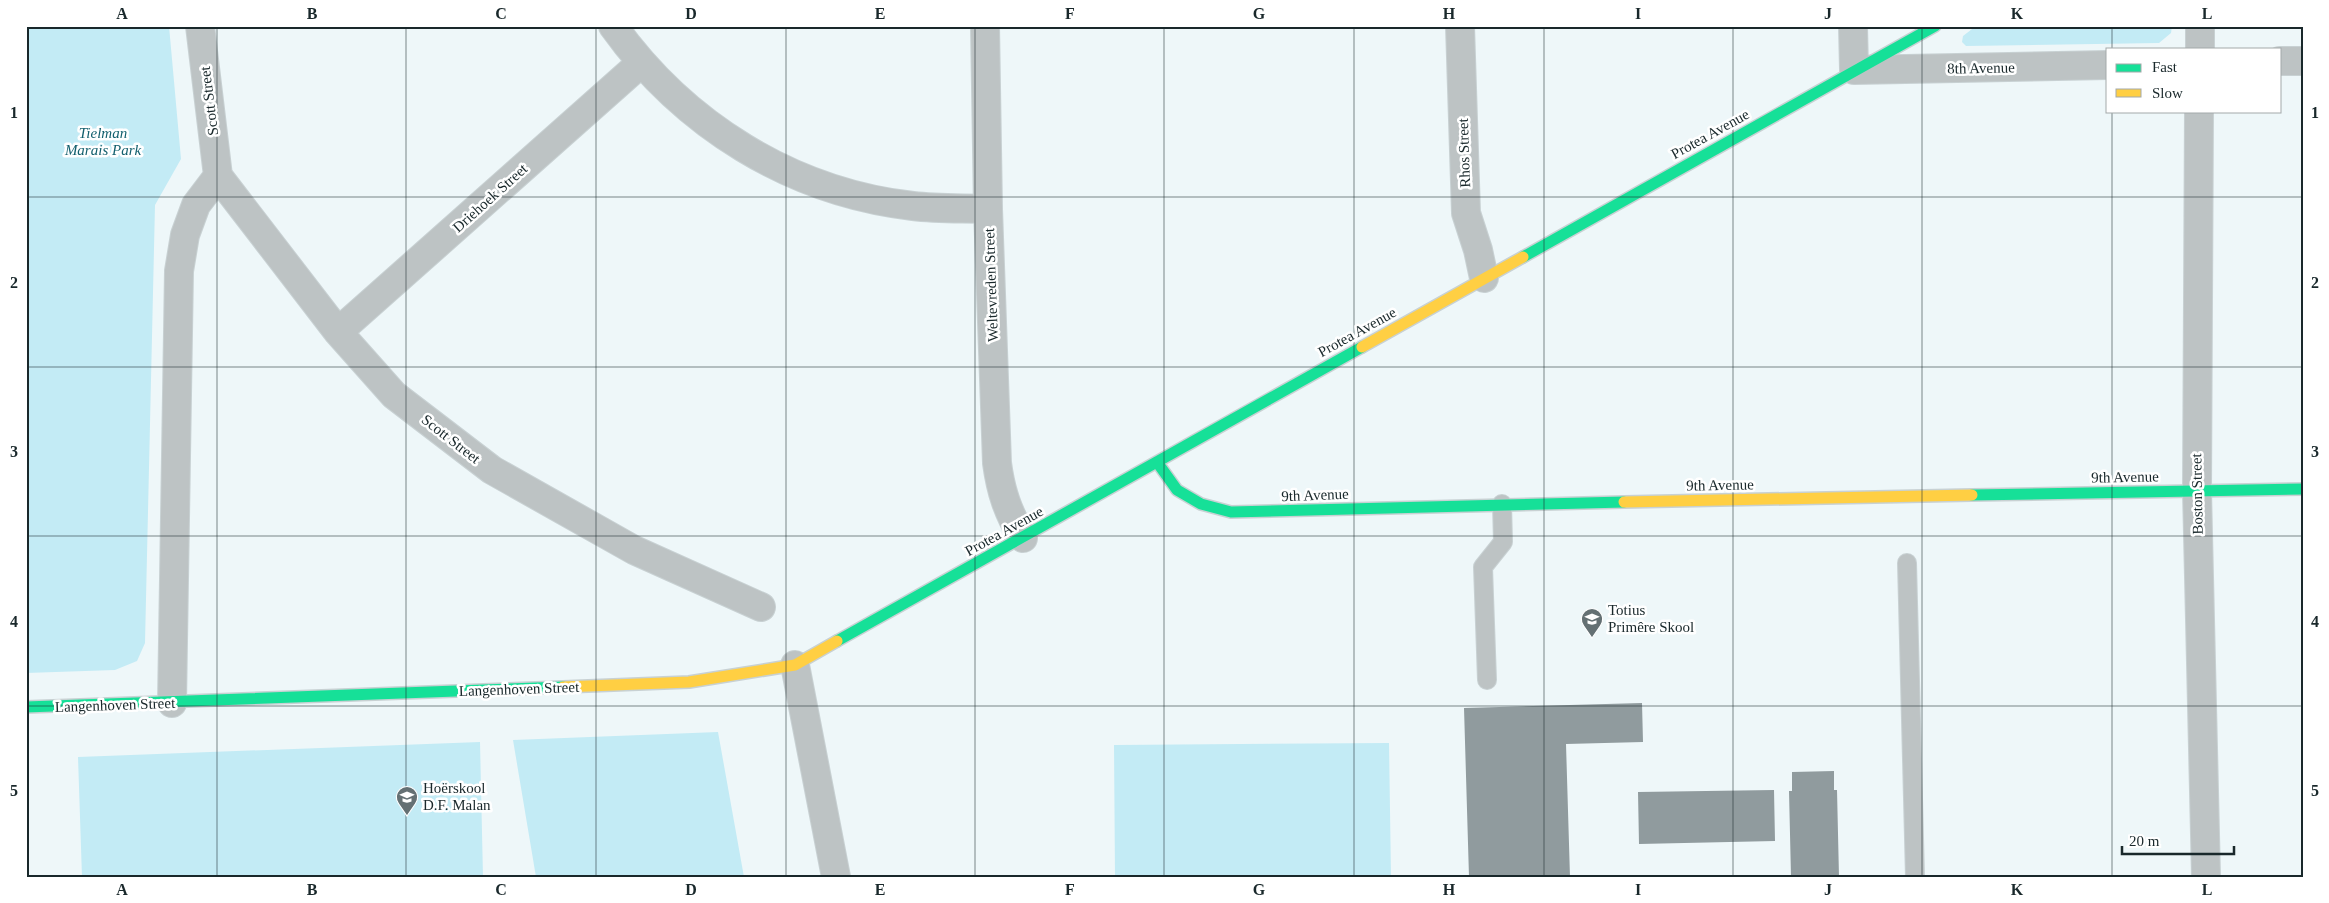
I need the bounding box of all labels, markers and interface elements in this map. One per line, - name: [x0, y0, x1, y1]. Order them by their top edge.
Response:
- text: A: [116, 5, 128, 22]
- text: B: [307, 5, 318, 22]
- text: C: [495, 5, 507, 22]
- text: D: [685, 5, 697, 22]
- text: E: [875, 5, 885, 22]
- text: F: [1065, 5, 1075, 22]
- text: G: [1253, 5, 1266, 22]
- text: H: [1443, 5, 1456, 22]
- text: I: [1635, 5, 1641, 22]
- text: J: [1824, 5, 1832, 22]
- text: K: [2011, 5, 2024, 22]
- text: L: [2202, 5, 2212, 22]
- legend: [2106, 48, 2282, 112]
- street label: 8th Avenue: [1947, 59, 2015, 77]
- text: Fast: [2152, 59, 2178, 75]
- street label: Scott Street: [197, 65, 221, 137]
- text: Slow: [2152, 85, 2183, 101]
- text: 1: [10, 104, 18, 121]
- text: 1: [2311, 104, 2319, 121]
- street label: Protea Avenue: [1668, 106, 1752, 162]
- street label: Rhos Street: [1455, 117, 1473, 188]
- park label: Tielman Marais Park: [64, 125, 141, 158]
- street label: Driehoek Street: [450, 160, 531, 236]
- street label: Weltevreden Street: [981, 227, 1001, 342]
- text: 2: [10, 274, 18, 291]
- text: 2: [2311, 274, 2319, 291]
- street label: Protea Avenue: [1315, 304, 1399, 360]
- street label: Scott Street: [419, 411, 484, 467]
- text: 3: [10, 443, 18, 460]
- text: 3: [2311, 443, 2319, 460]
- street label: Boston Street: [2188, 452, 2206, 535]
- street label: 9th Avenue: [2091, 468, 2159, 486]
- street label: 9th Avenue: [1686, 476, 1754, 494]
- street label: 9th Avenue: [1281, 486, 1349, 504]
- street label: Protea Avenue: [962, 503, 1046, 559]
- place label: Totius Primêre Skool: [1608, 602, 1694, 635]
- school or university icon: Totius Primêre Skool: [1580, 607, 1604, 638]
- text: 4: [10, 613, 18, 630]
- text: 4: [2311, 613, 2319, 630]
- street label: Langenhoven Street: [459, 679, 580, 699]
- street label: Langenhoven Street: [55, 695, 176, 715]
- place label: Hoërskool D.F. Malan: [423, 780, 491, 813]
- text: 5: [10, 782, 18, 799]
- text: 5: [2311, 782, 2319, 799]
- school or university icon: Hoërskool D.F. Malan: [395, 785, 419, 816]
- scale bar: [2122, 823, 2234, 855]
- text: 20 m: [2129, 833, 2160, 849]
- text: A: [116, 881, 128, 898]
- text: B: [307, 881, 318, 898]
- text: C: [495, 881, 507, 898]
- text: D: [685, 881, 697, 898]
- text: E: [875, 881, 885, 898]
- text: F: [1065, 881, 1075, 898]
- text: G: [1253, 881, 1266, 898]
- text: H: [1443, 881, 1456, 898]
- text: I: [1635, 881, 1641, 898]
- text: J: [1824, 881, 1832, 898]
- text: K: [2011, 881, 2024, 898]
- text: L: [2202, 881, 2212, 898]

